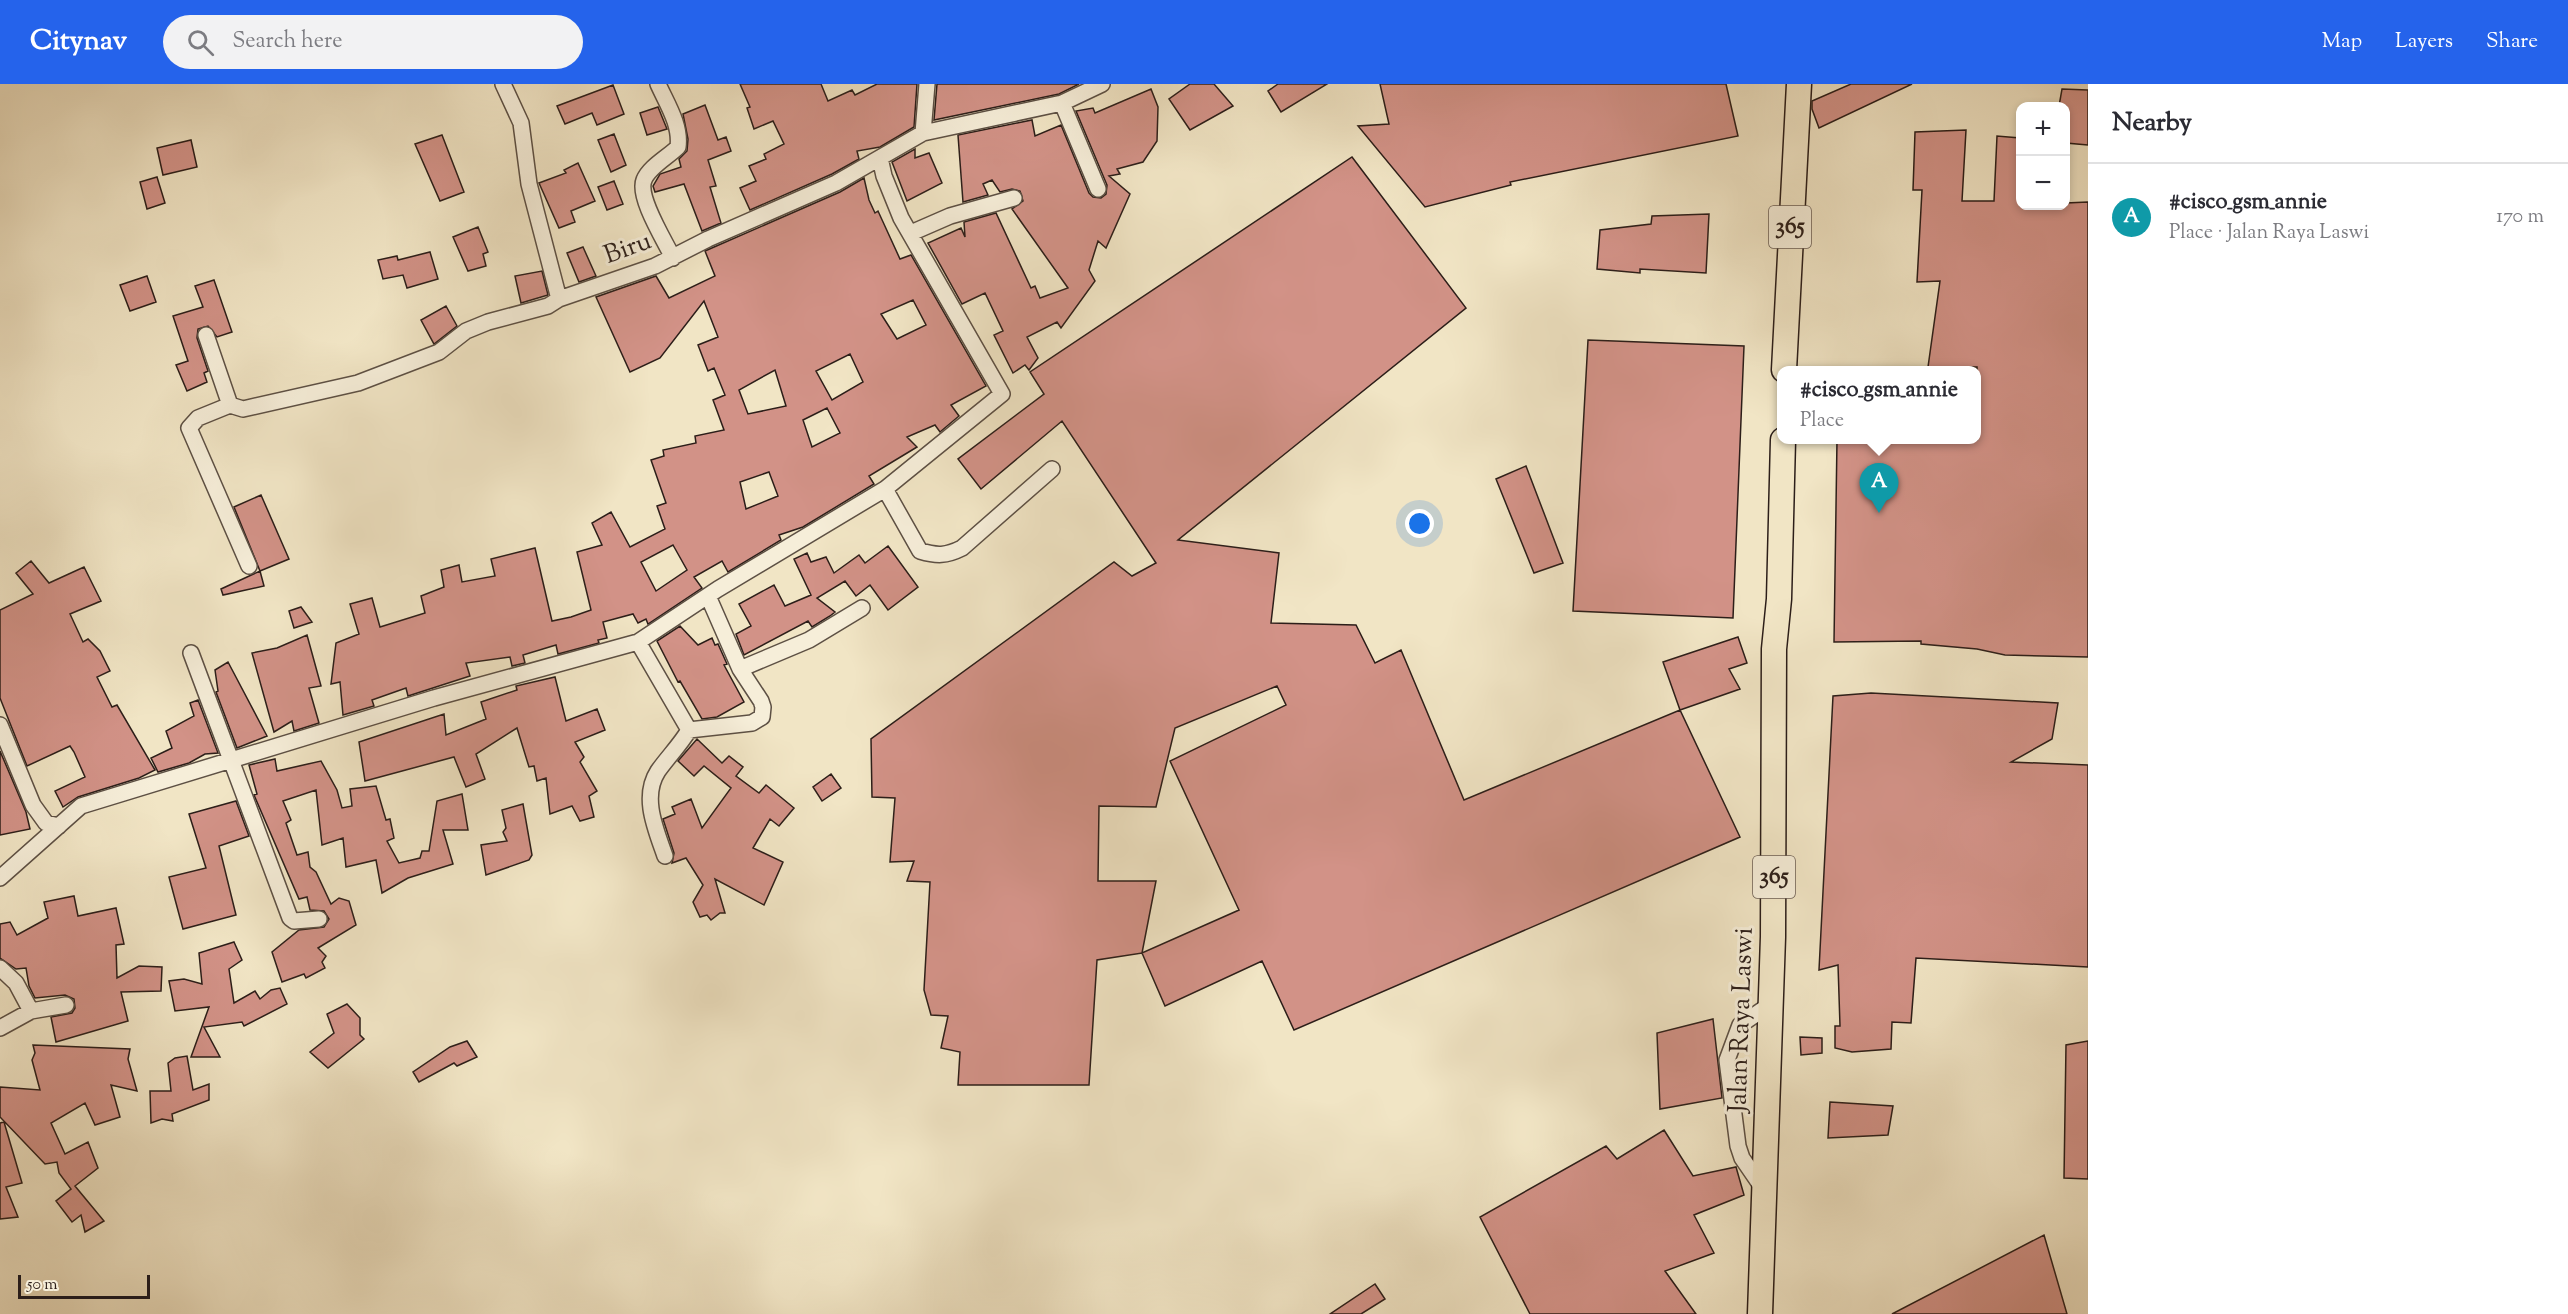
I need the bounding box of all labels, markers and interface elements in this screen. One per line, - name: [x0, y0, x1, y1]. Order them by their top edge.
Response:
- search box: [163, 15, 583, 69]
- text: Citynav: [30, 22, 127, 62]
- icon: search: [184, 26, 217, 59]
- text: Search here: [232, 26, 343, 58]
- text: Map: [2322, 27, 2362, 57]
- text: Layers: [2395, 27, 2453, 57]
- text: Share: [2486, 27, 2538, 57]
- map controls: [2016, 102, 2070, 210]
- button: +: [2016, 102, 2070, 156]
- text: Nearby: [2112, 105, 2192, 142]
- button: −: [2016, 156, 2070, 210]
- text: #cisco_gsm_annie: [2169, 187, 2327, 219]
- text: A: [2123, 203, 2140, 232]
- text: 170 m: [2496, 203, 2544, 232]
- road number: 365: [1769, 206, 1811, 248]
- text: Place · Jalan Raya Laswi: [2169, 219, 2369, 248]
- street label: Biru: [599, 223, 657, 275]
- popup: [1777, 366, 1981, 444]
- text: #cisco_gsm_annie: [1800, 375, 1958, 407]
- text: Place: [1800, 407, 1844, 436]
- pin: A: [1860, 464, 1898, 513]
- your location: [1405, 509, 1434, 538]
- road number: 365: [1753, 856, 1795, 898]
- street label: Jalan Raya Laswi: [1720, 927, 1764, 1115]
- scale bar: [18, 1272, 150, 1300]
- text: 50 m: [27, 1274, 58, 1297]

